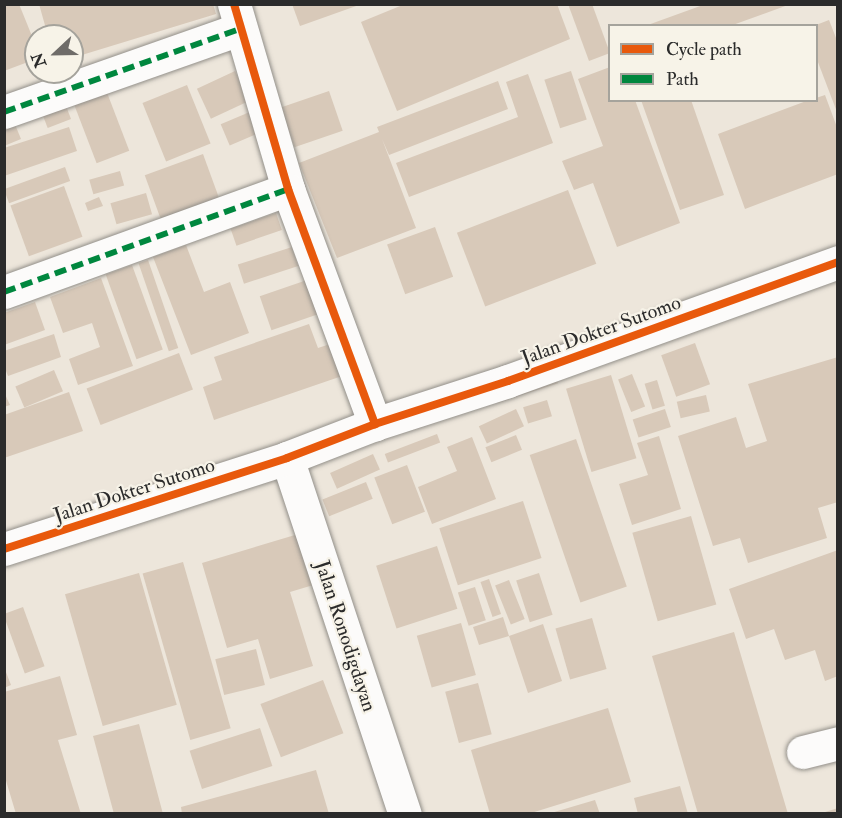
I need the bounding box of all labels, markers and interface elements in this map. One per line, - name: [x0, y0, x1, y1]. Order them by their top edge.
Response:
- north arrow: [24, 24, 84, 84]
- legend: [608, 24, 818, 102]
- text: Cycle path: [666, 38, 742, 61]
- text: N: [27, 50, 51, 70]
- text: Path: [666, 68, 699, 91]
- street label: Jalan Dokter Sutomo: [518, 290, 684, 370]
- street label: Jalan Dokter Sutomo: [50, 453, 218, 527]
- street label: Jalan Ronodigdayan: [310, 557, 382, 715]

